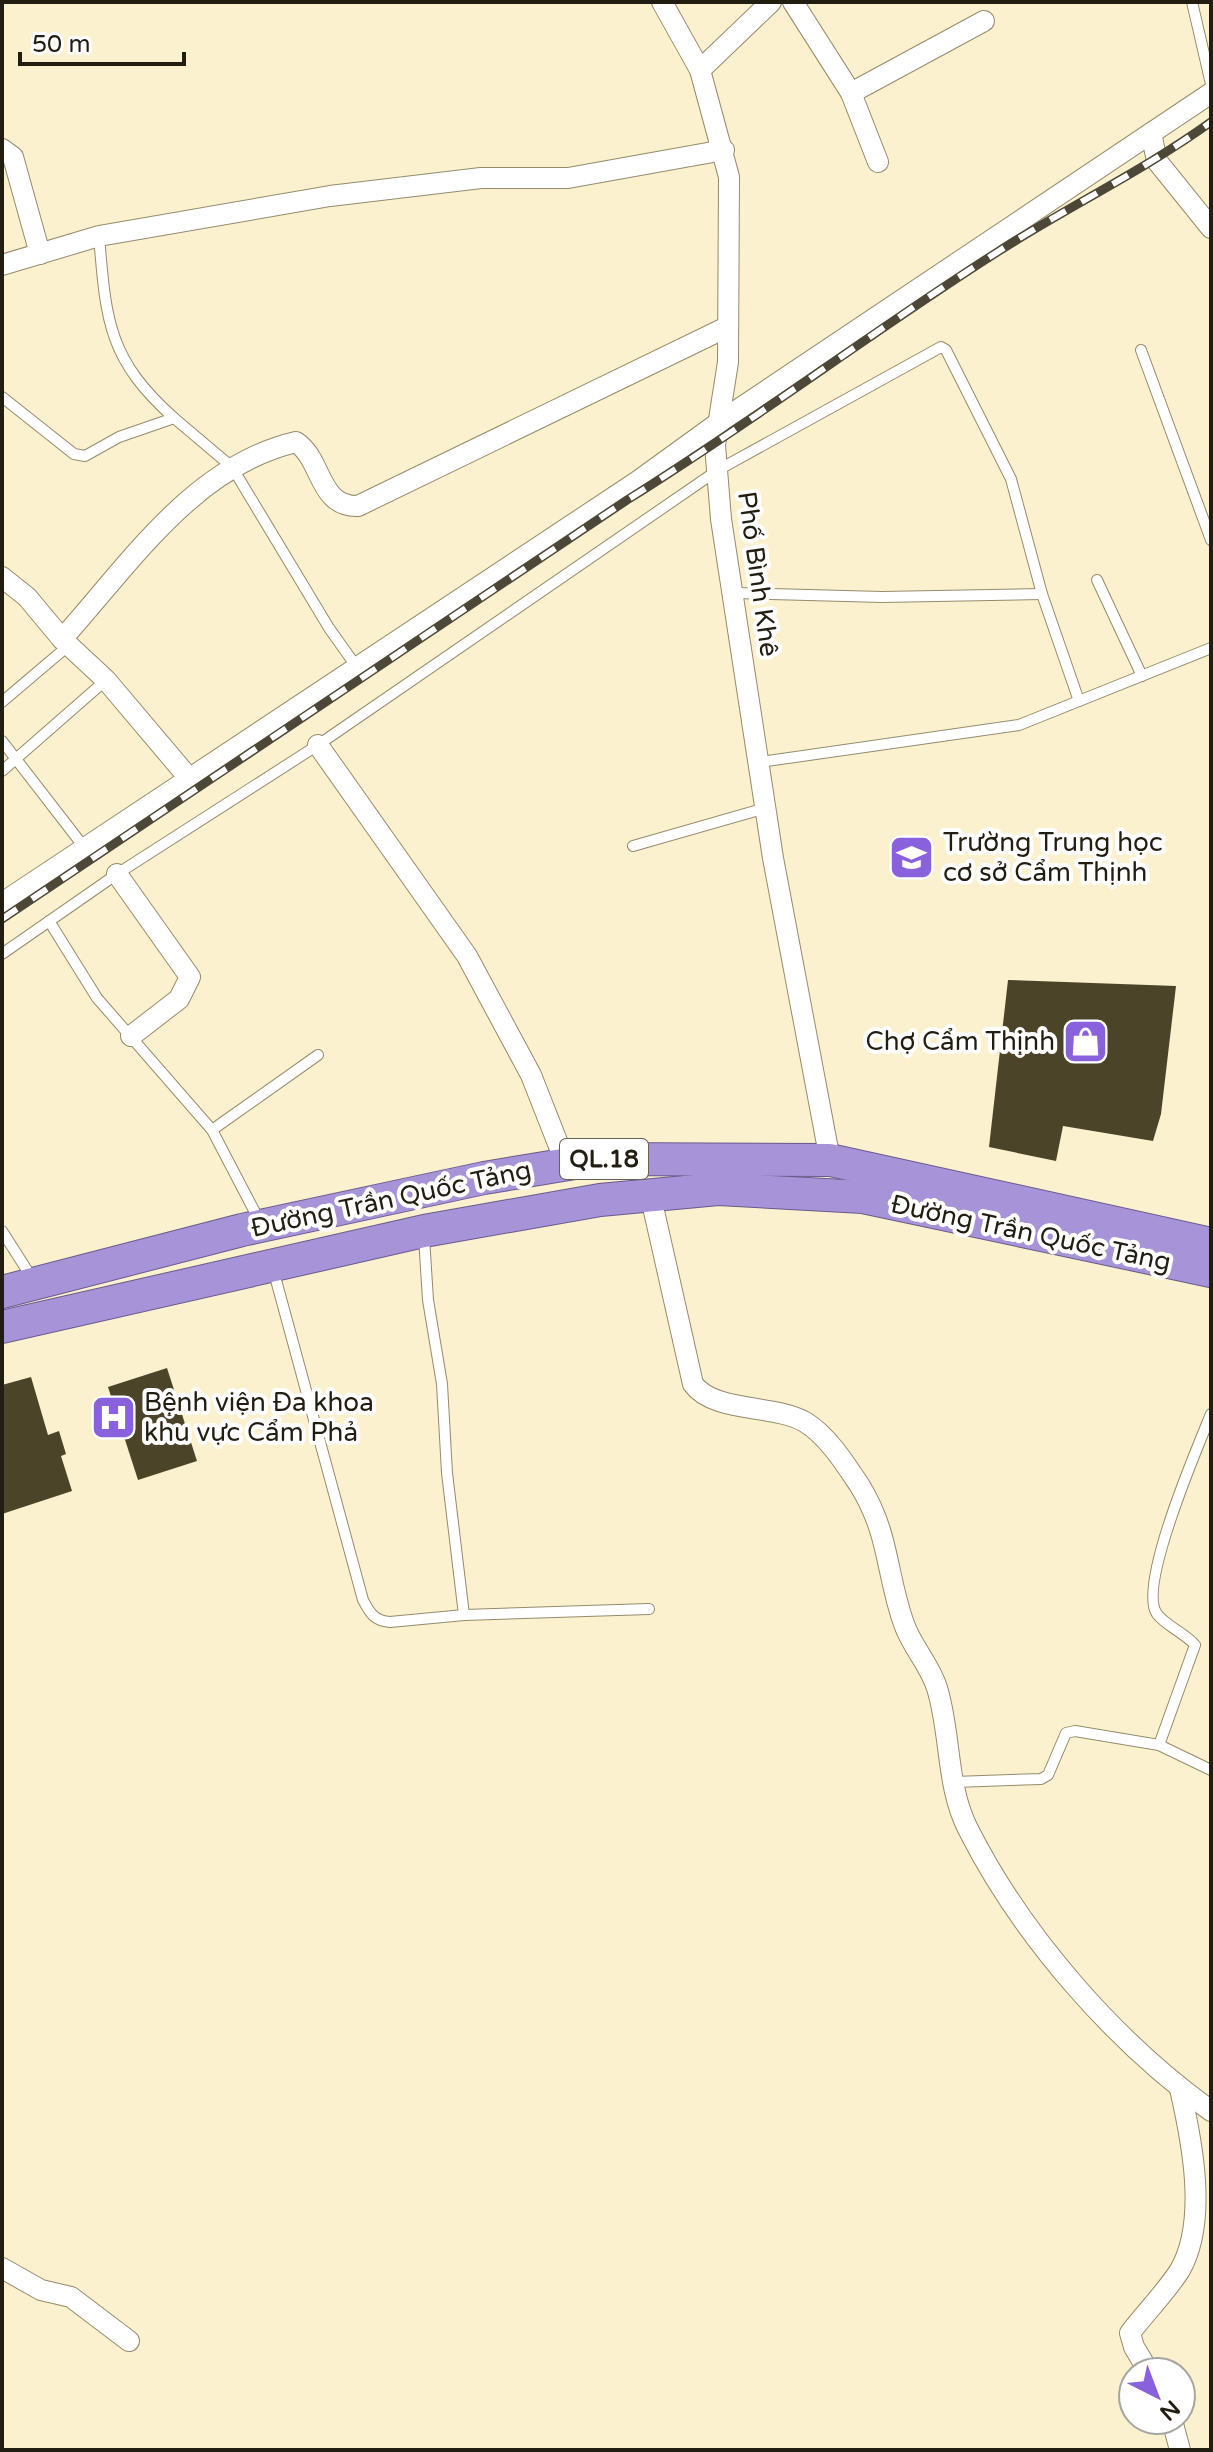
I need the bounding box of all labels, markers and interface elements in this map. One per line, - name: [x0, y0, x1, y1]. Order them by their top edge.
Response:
- scale bar: [20, 16, 184, 66]
- text: 50 m: [32, 30, 90, 59]
- street label: Phố Bình Khê: [731, 489, 785, 659]
- place label: Trường Trung học cơ sở Cẩm Thịnh: [943, 827, 1163, 888]
- school or university icon: Trường Trung học cơ sở Cẩm Thịnh: [888, 833, 936, 881]
- shop icon: Chợ Cẩm Thịnh: [1062, 1017, 1110, 1065]
- place label: Chợ Cẩm Thịnh: [866, 1026, 1055, 1057]
- road number: QL.18: [560, 1139, 648, 1179]
- street label: Đường Trần Quốc Tảng: [248, 1154, 534, 1244]
- street label: Đường Trần Quốc Tảng: [888, 1188, 1174, 1278]
- place label: Bệnh viện Đa khoa khu vực Cẩm Phả: [144, 1387, 374, 1448]
- hospital icon: Bệnh viện Đa khoa khu vực Cẩm Phả: [89, 1393, 137, 1441]
- north arrow: [1117, 2356, 1197, 2436]
- text: N: [1154, 2395, 1185, 2426]

